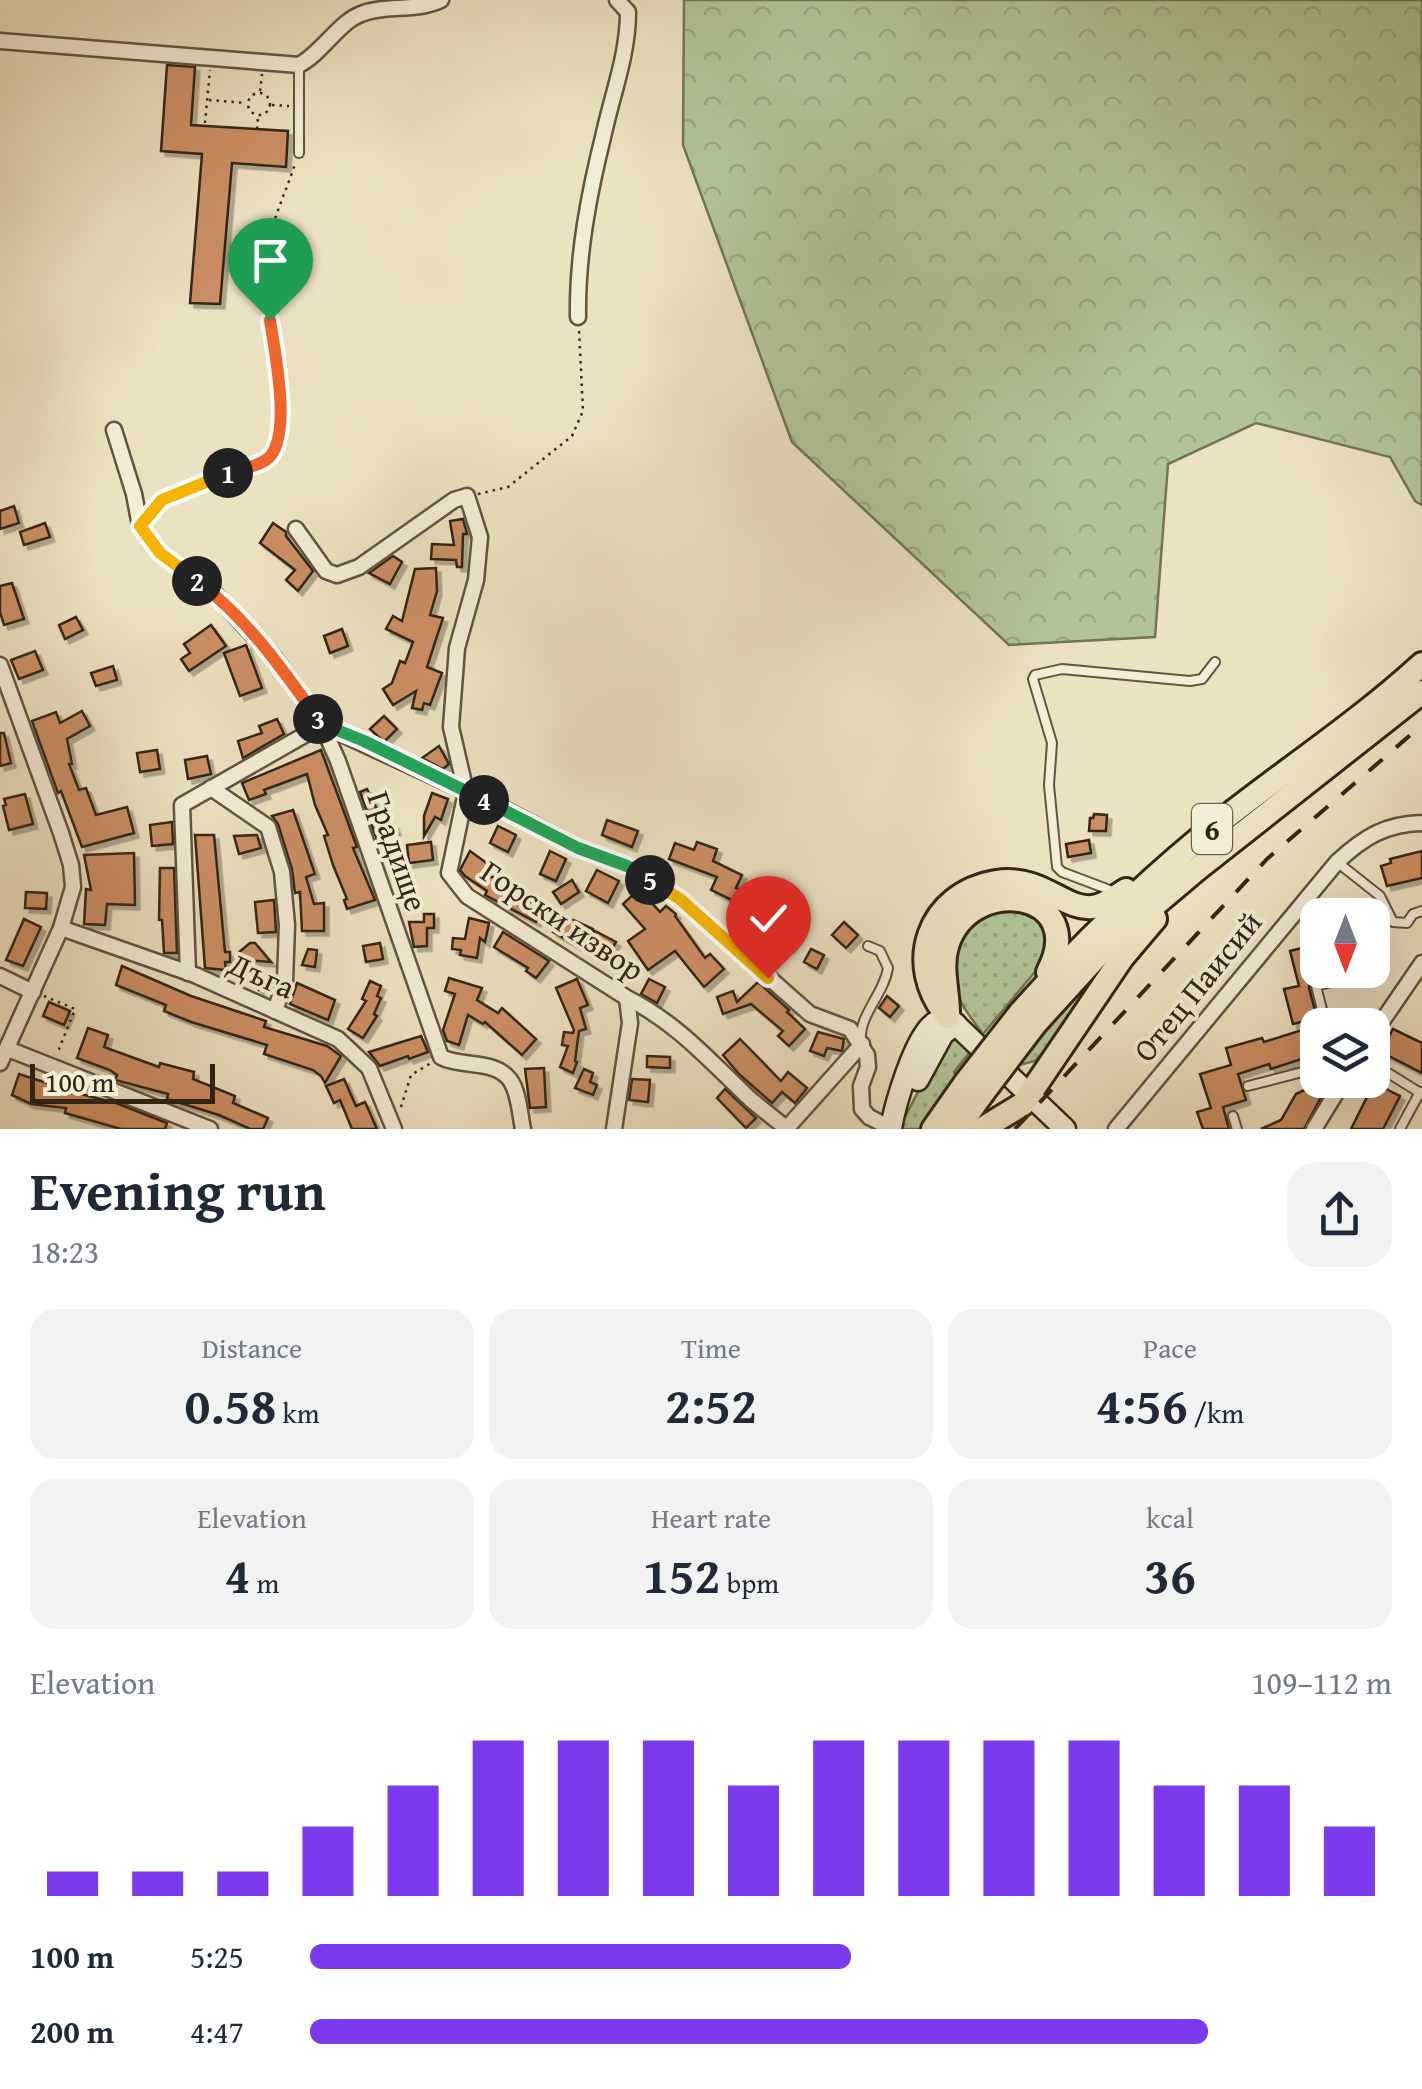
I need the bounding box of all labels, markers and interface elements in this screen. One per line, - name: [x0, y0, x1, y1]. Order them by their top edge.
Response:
- pin: [228, 218, 313, 321]
- icon: arrive: [243, 233, 298, 288]
- pin: 1: [203, 448, 253, 498]
- text: 1: [221, 452, 235, 493]
- pin: 2: [172, 556, 222, 606]
- text: 2: [190, 560, 204, 601]
- pin: 3: [293, 694, 343, 744]
- text: 3: [311, 698, 325, 739]
- pin: 4: [459, 775, 509, 825]
- text: 4: [477, 779, 491, 820]
- street label: Градище: [356, 785, 440, 917]
- road number: 6: [1192, 804, 1232, 854]
- street label: Горски извор: [472, 848, 654, 992]
- pin: 5: [625, 855, 675, 905]
- text: 5: [643, 859, 657, 900]
- pin: [726, 876, 811, 979]
- icon: check: [741, 891, 796, 946]
- north arrow: [1300, 898, 1390, 988]
- map controls: [1300, 898, 1390, 1098]
- street label: Отец Паисий: [1121, 900, 1273, 1072]
- street label: Дъга: [220, 939, 303, 1011]
- button: layers: [1300, 1008, 1390, 1098]
- scale bar: [30, 1059, 215, 1104]
- text: 100 m: [45, 1061, 114, 1102]
- text: Evening run: [30, 1150, 326, 1230]
- button: share: [1287, 1162, 1392, 1267]
- text: 18:23: [30, 1228, 99, 1275]
- text: Distance: [202, 1327, 302, 1368]
- text: Time: [681, 1327, 741, 1368]
- text: Pace: [1143, 1327, 1197, 1368]
- text: 0.58: [184, 1368, 276, 1441]
- text: 2:52: [665, 1368, 757, 1441]
- text: 4:56: [1096, 1368, 1188, 1441]
- text: km: [276, 1392, 320, 1433]
- text: /km: [1188, 1392, 1244, 1433]
- text: Elevation: [197, 1497, 307, 1538]
- text: Heart rate: [651, 1497, 771, 1538]
- text: kcal: [1146, 1497, 1194, 1538]
- text: 4: [225, 1538, 250, 1611]
- text: 152: [643, 1538, 721, 1611]
- text: 36: [1144, 1538, 1196, 1611]
- text: m: [250, 1562, 279, 1603]
- text: bpm: [721, 1562, 779, 1603]
- text: Elevation: [30, 1659, 155, 1706]
- text: 109–112 m: [1251, 1659, 1392, 1706]
- text: 100 m: [30, 1933, 114, 1980]
- text: 5:25: [190, 1933, 244, 1980]
- text: 200 m: [30, 2008, 114, 2055]
- text: 4:47: [190, 2008, 244, 2055]

